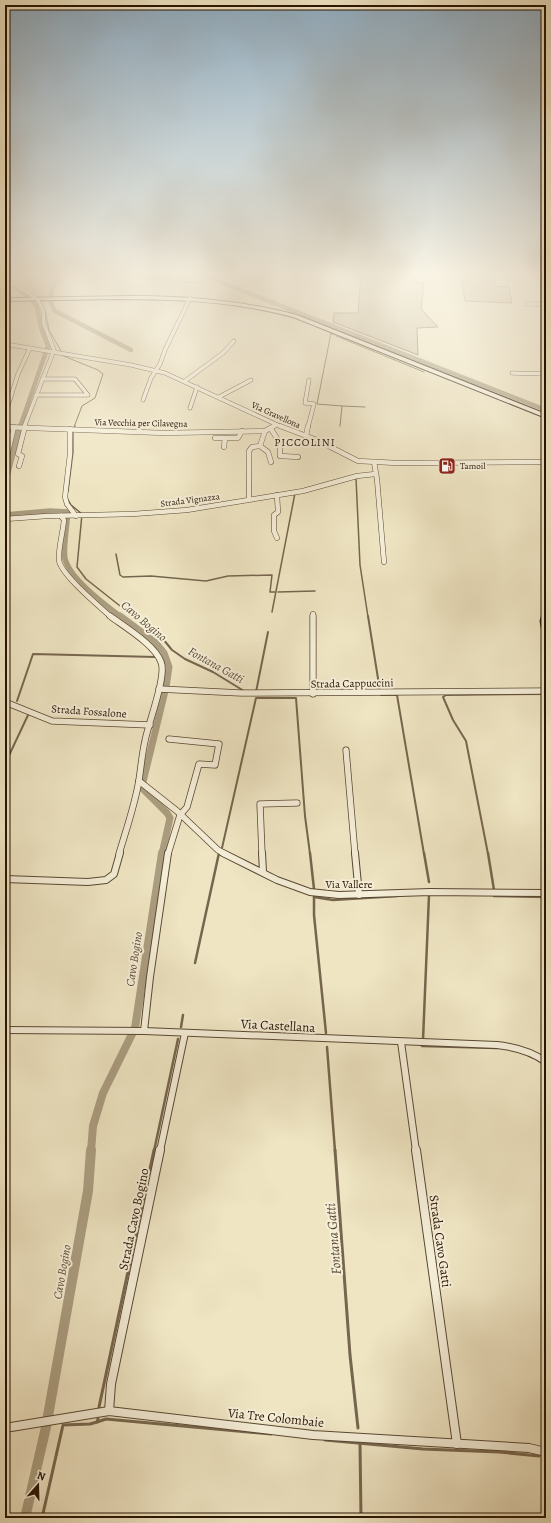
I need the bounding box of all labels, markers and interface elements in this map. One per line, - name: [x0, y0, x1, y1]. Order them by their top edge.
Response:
- street label: Via Gravellona: [249, 398, 303, 432]
- street label: Via Vecchia per Cilavegna: [93, 416, 188, 430]
- district label: PICCOLINI: [274, 435, 336, 450]
- fuel station icon: Tamoil: [437, 456, 457, 476]
- place label: Tamoil: [460, 460, 486, 472]
- street label: Strada Vignazza: [160, 490, 221, 510]
- water label: Cavo Bogino: [118, 597, 170, 645]
- water label: Fontana Gatti: [185, 643, 247, 687]
- street label: Strada Cappuccini: [310, 675, 394, 692]
- street label: Strada Fossalone: [51, 701, 127, 722]
- street label: Via Vallere: [325, 877, 373, 892]
- water label: Cavo Bogino: [122, 930, 146, 988]
- street label: Via Castellana: [239, 1015, 316, 1036]
- street label: Strada Cavo Bogino: [114, 1166, 153, 1272]
- street label: Strada Cavo Gatti: [426, 1194, 455, 1289]
- water label: Fontana Gatti: [321, 1202, 346, 1276]
- water label: Cavo Bogino: [49, 1243, 75, 1301]
- street label: Via Tre Colombaie: [226, 1404, 325, 1431]
- north arrow: [18, 1465, 58, 1505]
- text: N: [35, 1468, 48, 1484]

